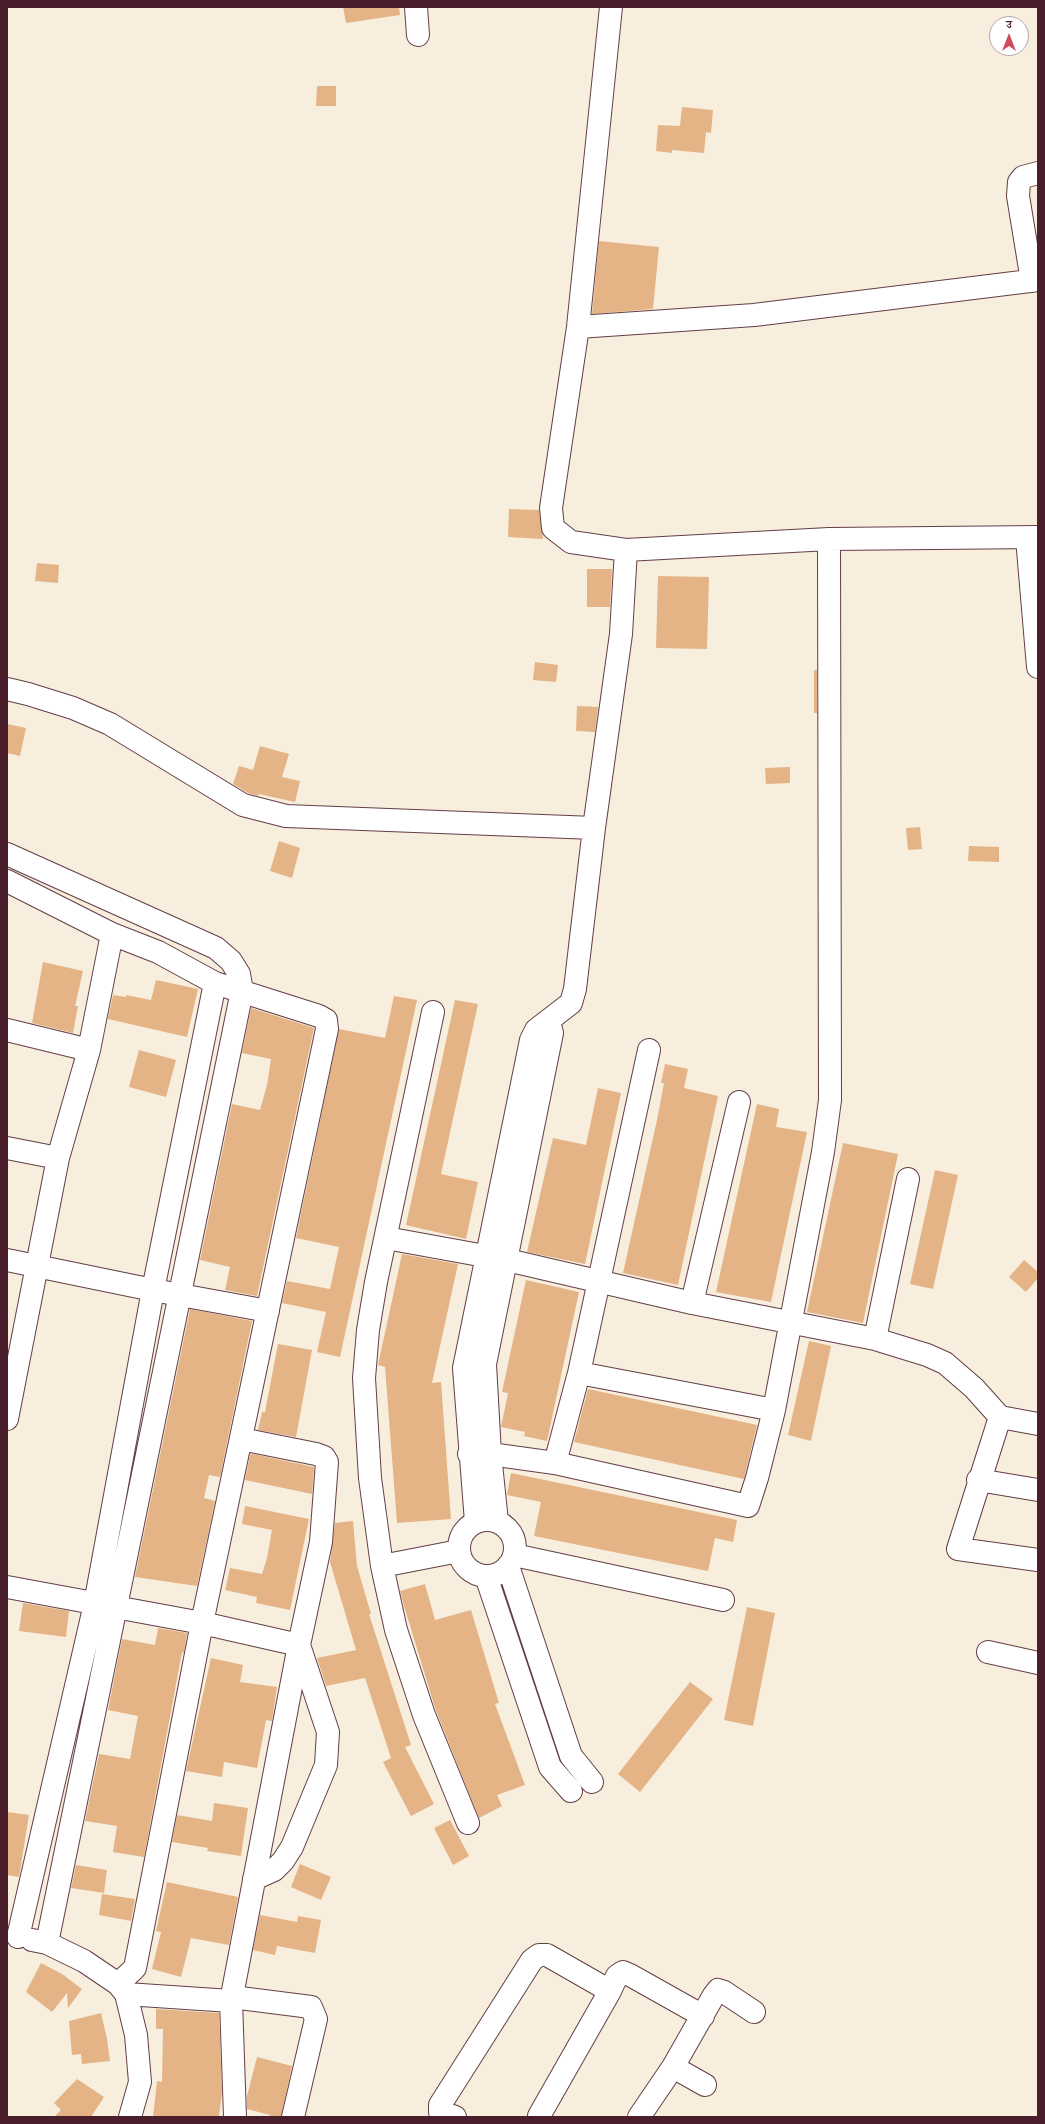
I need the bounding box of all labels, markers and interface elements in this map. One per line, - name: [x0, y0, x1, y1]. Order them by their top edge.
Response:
- north arrow: [989, 16, 1029, 56]
- text: उ: [1006, 18, 1012, 32]

